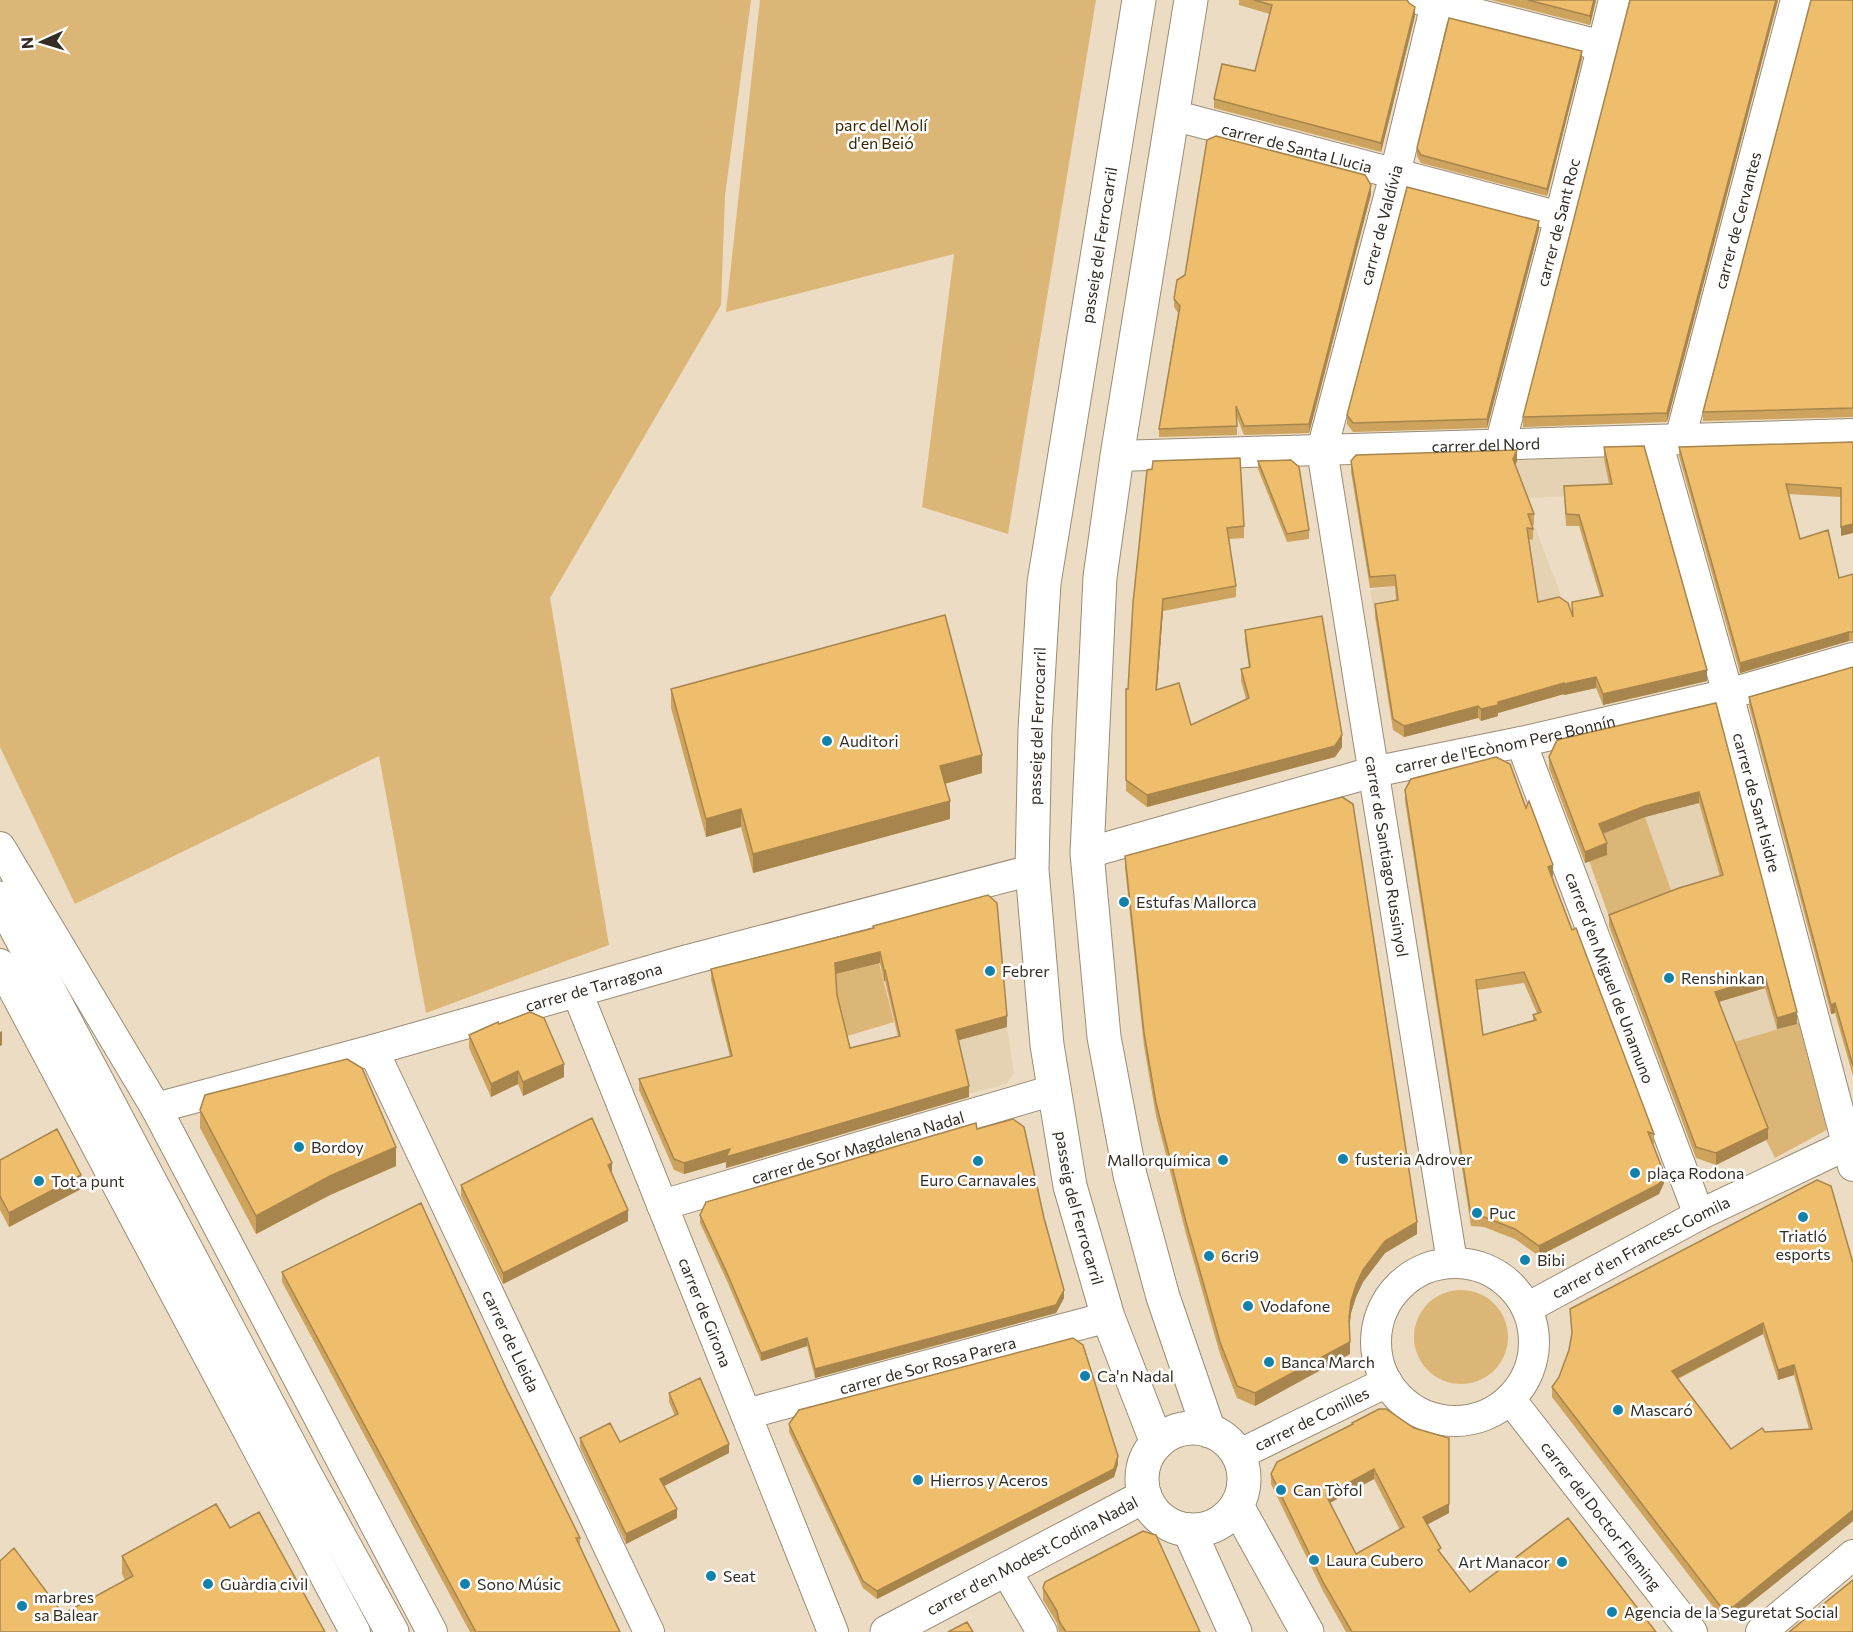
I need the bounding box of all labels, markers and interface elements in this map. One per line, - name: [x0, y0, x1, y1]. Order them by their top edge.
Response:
- north arrow: [12, 12, 72, 72]
- text: N: [17, 36, 36, 50]
- park label: parc del Molí d'en Beió: [835, 115, 928, 152]
- street label: carrer de Santa Llucia: [1219, 118, 1374, 176]
- street label: carrer de Cervantes: [1710, 150, 1764, 291]
- street label: carrer de Sant Roc: [1532, 156, 1583, 289]
- street label: carrer de Valdívia: [1355, 163, 1406, 287]
- street label: passeig del Ferrocarril: [1077, 165, 1120, 324]
- street label: carrer del Nord: [1431, 433, 1540, 456]
- street label: passeig del Ferrocarril: [1024, 647, 1049, 805]
- street label: carrer de l'Ecònom Pere Bonnín: [1393, 711, 1617, 776]
- street label: carrer de Sant Isidre: [1730, 730, 1785, 874]
- place label: Auditori: [839, 731, 899, 750]
- marker: Auditori: [820, 734, 834, 748]
- street label: carrer de Santiago Russinyol: [1362, 754, 1413, 958]
- street label: carrer d'en Miguel de Unamuno: [1562, 869, 1659, 1086]
- place label: Estufas Mallorca: [1136, 892, 1257, 911]
- marker: Estufas Mallorca: [1117, 895, 1131, 909]
- street label: carrer de Tarragona: [523, 958, 664, 1015]
- place label: Febrer: [1002, 961, 1050, 980]
- marker: Febrer: [983, 964, 997, 978]
- place label: Renshinkan: [1681, 968, 1765, 987]
- marker: Renshinkan: [1662, 971, 1676, 985]
- street label: carrer de Sor Magdalena Nadal: [749, 1107, 966, 1187]
- street label: passeig del Ferrocarril: [1052, 1129, 1108, 1287]
- place label: Bordoy: [311, 1137, 364, 1156]
- marker: Bordoy: [292, 1140, 306, 1154]
- place label: fusteria Adrover: [1355, 1149, 1473, 1168]
- place label: Mallorquímica: [1107, 1150, 1211, 1169]
- marker: fusteria Adrover: [1336, 1152, 1350, 1166]
- marker: Mallorquímica: [1216, 1153, 1230, 1167]
- marker: Euro Carnavales: [971, 1154, 985, 1168]
- place label: plaça Rodona: [1647, 1163, 1744, 1182]
- marker: plaça Rodona: [1628, 1166, 1642, 1180]
- place label: Euro Carnavales: [920, 1170, 1036, 1189]
- place label: Tot a punt: [51, 1171, 125, 1190]
- marker: Tot a punt: [32, 1174, 46, 1188]
- street label: carrer d'en Francesc Gomila: [1548, 1192, 1733, 1302]
- place label: Puc: [1489, 1203, 1516, 1222]
- marker: Puc: [1470, 1206, 1484, 1220]
- marker: Triatló esports: [1796, 1210, 1810, 1224]
- place label: Triatló esports: [1776, 1226, 1830, 1263]
- place label: 6cri9: [1221, 1246, 1259, 1265]
- marker: 6cri9: [1202, 1249, 1216, 1263]
- place label: Bibi: [1537, 1250, 1565, 1269]
- marker: Bibi: [1518, 1253, 1532, 1267]
- street label: carrer de Girona: [675, 1254, 736, 1370]
- street label: carrer de Lleida: [479, 1287, 544, 1395]
- place label: Vodafone: [1260, 1296, 1330, 1315]
- marker: Vodafone: [1241, 1299, 1255, 1313]
- street label: carrer de Sor Rosa Parera: [837, 1332, 1018, 1398]
- place label: Banca March: [1281, 1352, 1375, 1371]
- marker: Banca March: [1262, 1355, 1276, 1369]
- place label: Ca'n Nadal: [1097, 1366, 1174, 1385]
- marker: Ca'n Nadal: [1078, 1369, 1092, 1383]
- street label: carrer de Conilles: [1251, 1382, 1372, 1455]
- place label: Mascaró: [1630, 1400, 1693, 1419]
- marker: Mascaró: [1611, 1403, 1625, 1417]
- street label: carrer del Doctor Fleming: [1537, 1437, 1666, 1594]
- place label: Hierros y Aceros: [930, 1470, 1048, 1489]
- marker: Hierros y Aceros: [911, 1473, 925, 1487]
- place label: Can Tòfol: [1293, 1480, 1363, 1499]
- marker: Can Tòfol: [1274, 1483, 1288, 1497]
- street label: carrer d'en Modest Codina Nadal: [923, 1492, 1141, 1619]
- place label: Laura Cubero: [1326, 1550, 1424, 1569]
- place label: Art Manacor: [1458, 1552, 1551, 1571]
- marker: Laura Cubero: [1307, 1553, 1321, 1567]
- marker: Art Manacor: [1555, 1555, 1569, 1569]
- place label: Seat: [723, 1566, 756, 1585]
- marker: Seat: [704, 1569, 718, 1583]
- place label: Guàrdia civil: [220, 1574, 308, 1593]
- place label: Sono Músic: [477, 1574, 561, 1593]
- marker: Guàrdia civil: [201, 1577, 215, 1591]
- marker: Sono Músic: [458, 1577, 472, 1591]
- place label: marbres sa Balear: [34, 1587, 99, 1624]
- marker: marbres sa Balear: [15, 1599, 29, 1613]
- place label: Agencia de la Seguretat Social: [1624, 1602, 1838, 1621]
- marker: Agencia de la Seguretat Social: [1605, 1605, 1619, 1619]

